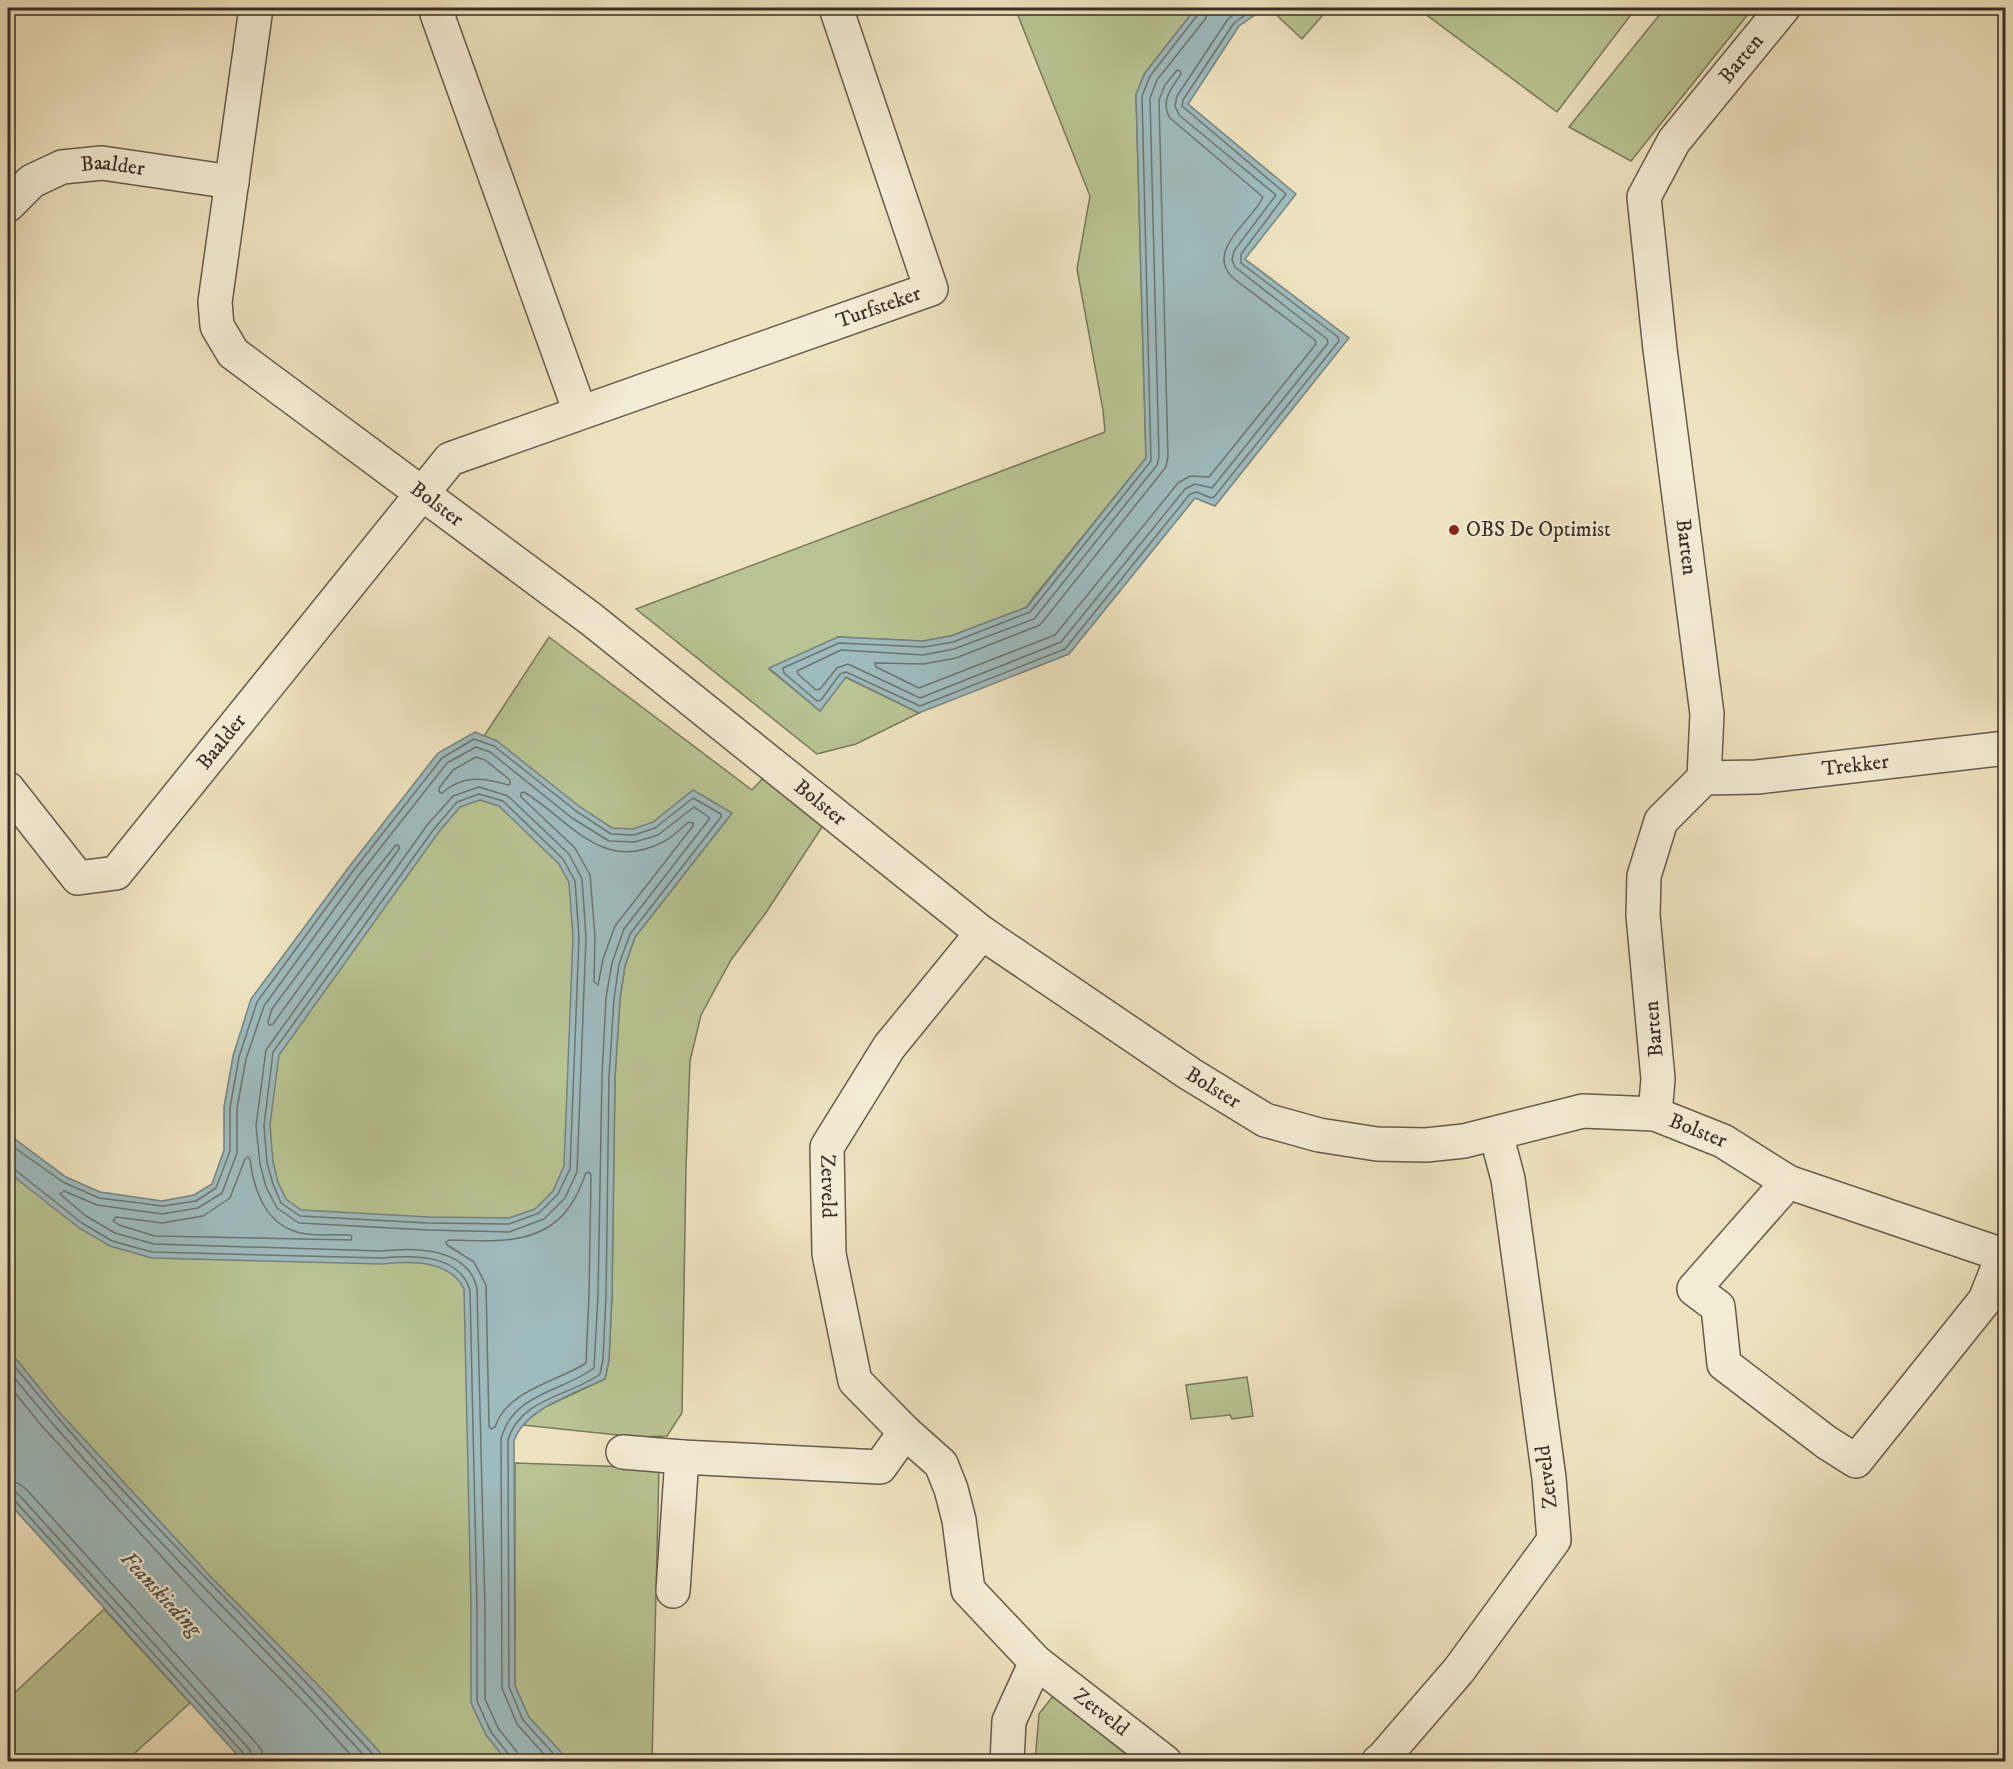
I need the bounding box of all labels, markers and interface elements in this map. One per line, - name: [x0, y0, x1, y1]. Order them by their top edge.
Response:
- street label: Barten: [1713, 29, 1769, 89]
- street label: Baalder: [79, 150, 147, 182]
- street label: Turfsteker: [833, 281, 925, 335]
- street label: Bolster: [405, 476, 469, 533]
- place label: OBS De Optimist: [1466, 517, 1611, 543]
- street label: Barten: [1670, 517, 1702, 577]
- marker: OBS De Optimist: [1447, 523, 1461, 537]
- street label: Baalder: [191, 709, 252, 775]
- street label: Trekker: [1820, 749, 1891, 782]
- street label: Bolster: [788, 774, 852, 832]
- street label: Barten: [1639, 1000, 1669, 1058]
- street label: Bolster: [1181, 1061, 1245, 1115]
- street label: Bolster: [1665, 1108, 1731, 1154]
- street label: Zetveld: [814, 1154, 841, 1219]
- street label: Zetveld: [1530, 1443, 1564, 1510]
- water label: Feanskieding: [115, 1546, 209, 1644]
- street label: Zetveld: [1068, 1683, 1135, 1743]

